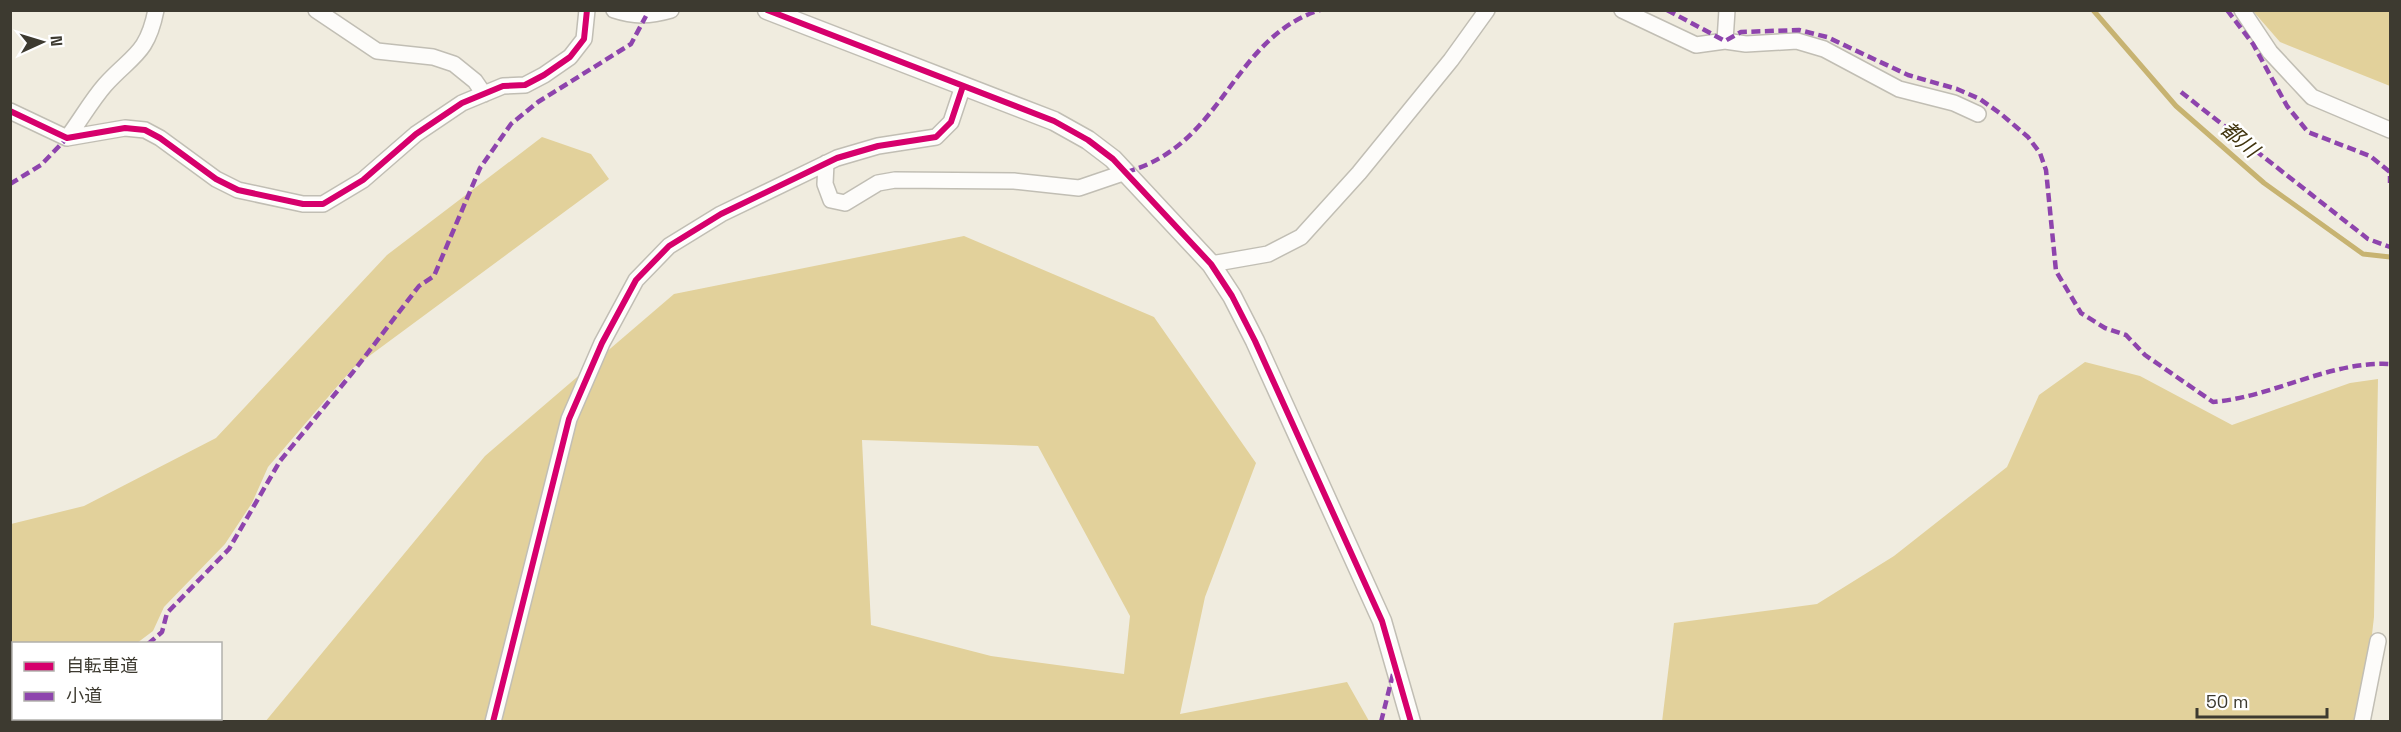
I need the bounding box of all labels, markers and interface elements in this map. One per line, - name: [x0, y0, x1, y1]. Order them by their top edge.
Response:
- north arrow: [12, 12, 72, 72]
- text: N: [46, 35, 67, 47]
- water label: 都川: [2215, 115, 2266, 164]
- legend: [12, 642, 222, 720]
- text: 自転車道: [66, 654, 138, 677]
- scale bar: [2197, 681, 2328, 719]
- text: 小道: [66, 684, 102, 707]
- text: 50 m: [2206, 690, 2248, 713]

